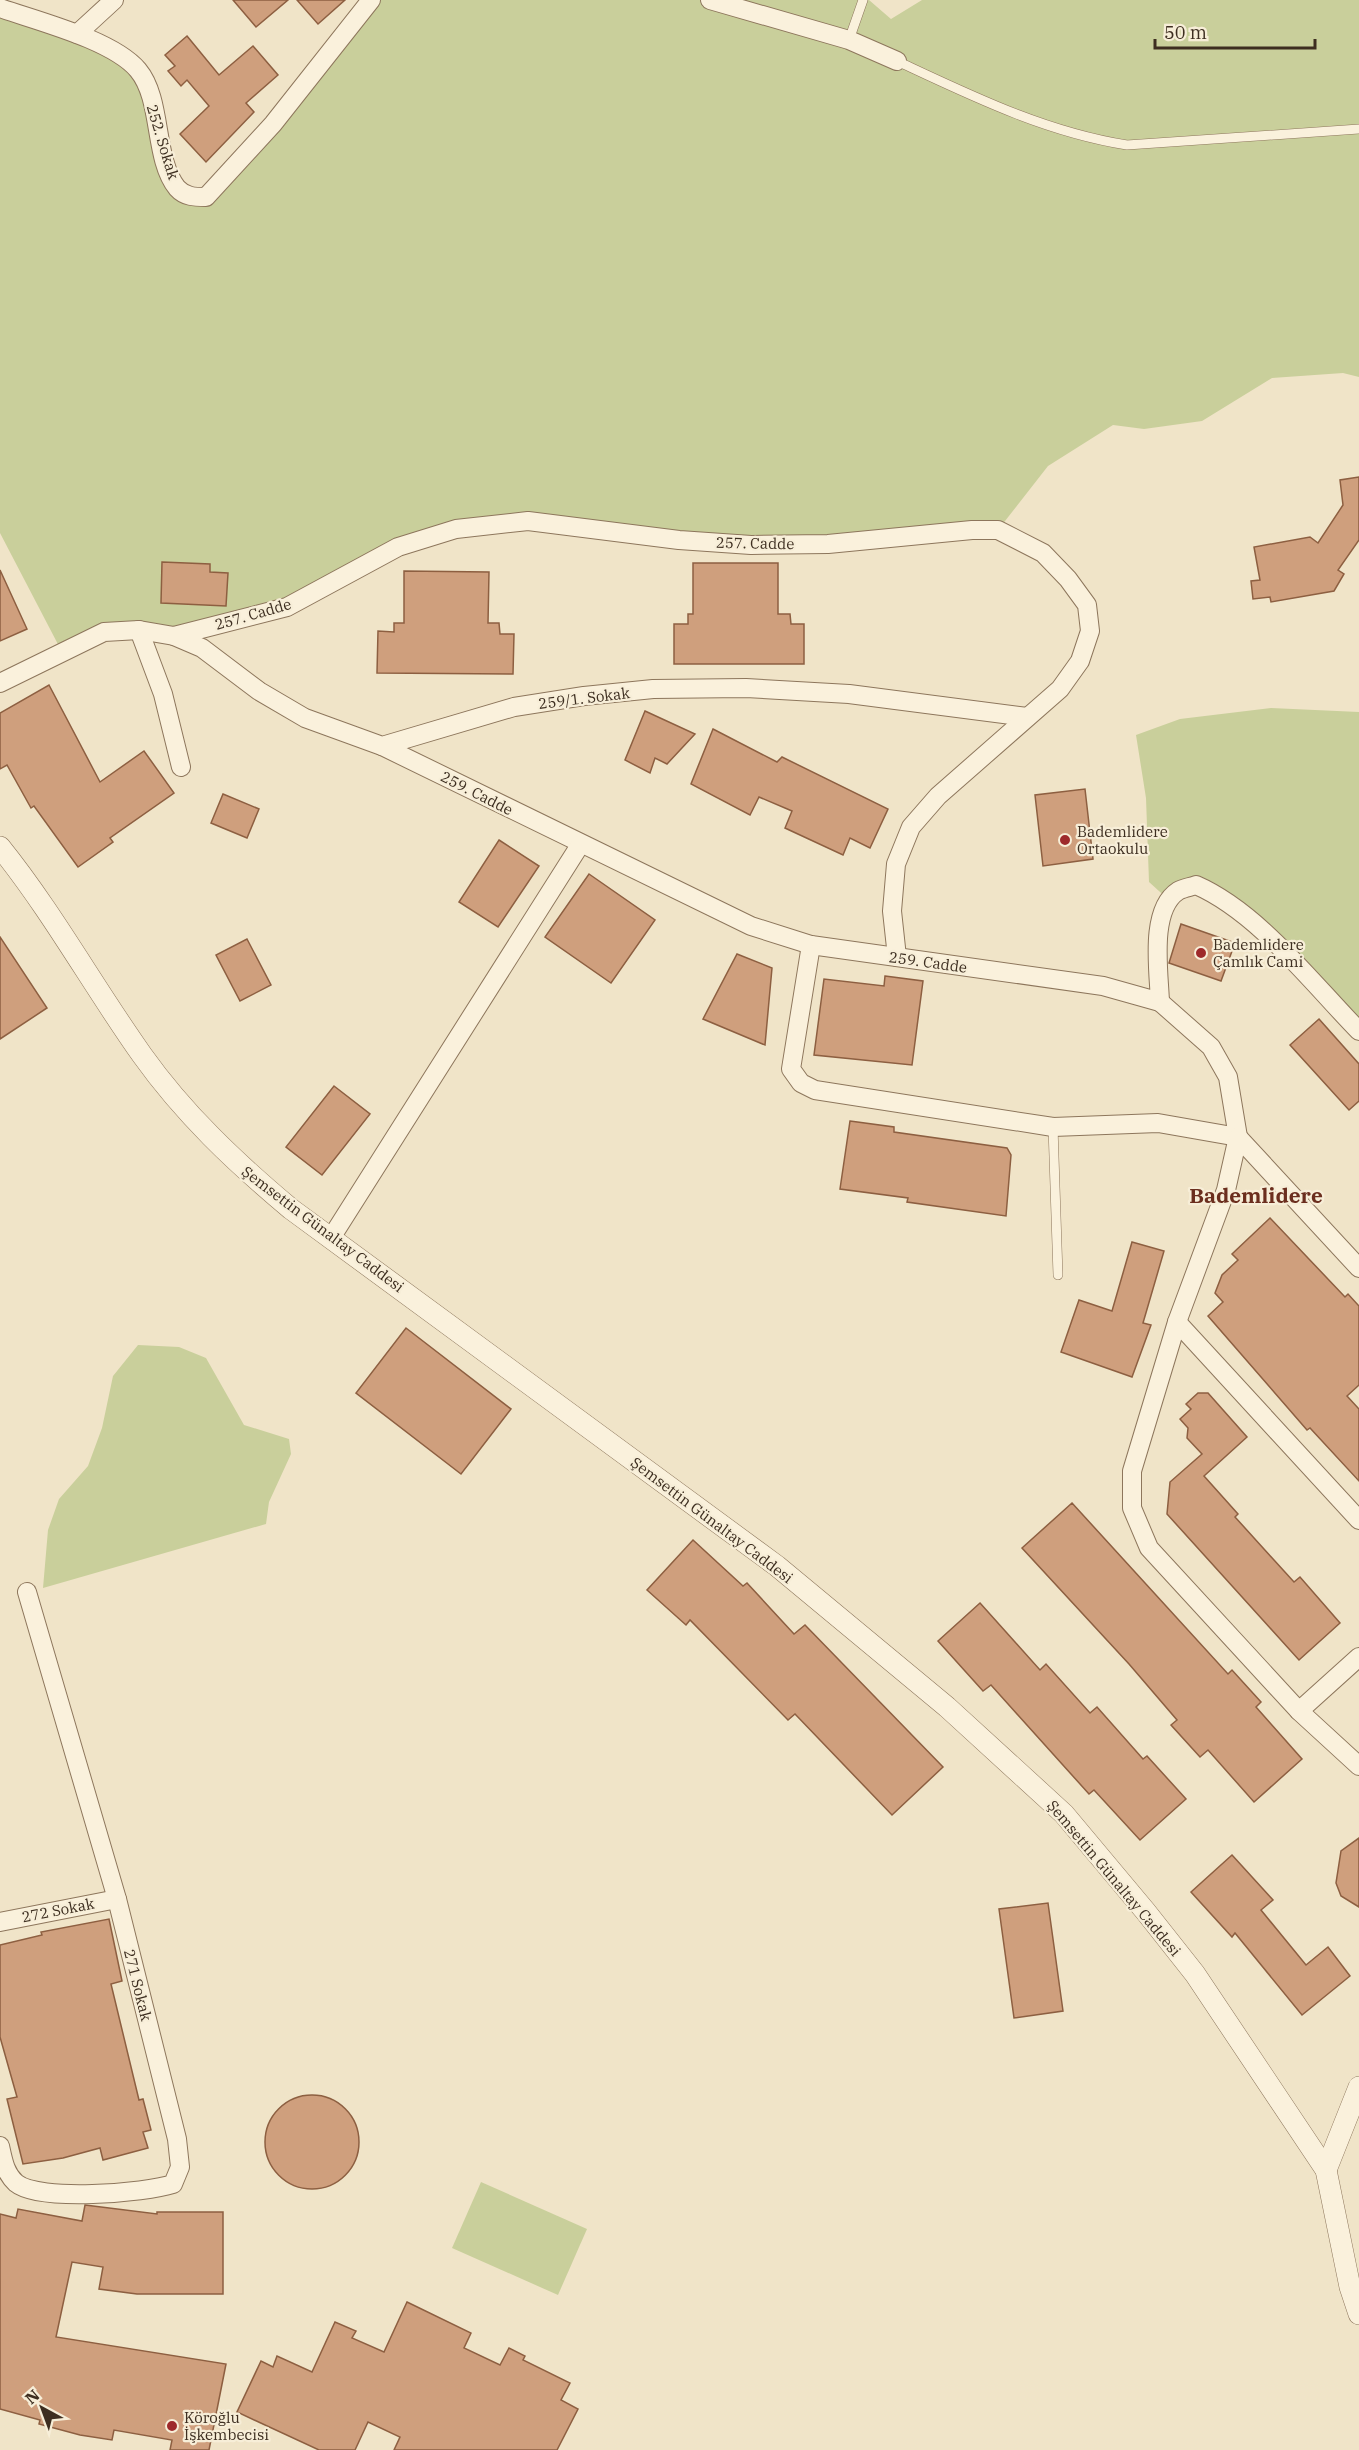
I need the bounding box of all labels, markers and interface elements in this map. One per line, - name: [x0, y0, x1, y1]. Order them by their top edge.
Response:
- scale bar: [1155, 12, 1316, 50]
- text: 50 m: [1164, 21, 1207, 44]
- street label: 252. Sokak: [143, 102, 183, 182]
- street label: 257. Cadde: [716, 533, 794, 553]
- street label: 257. Cadde: [213, 594, 293, 634]
- street label: 259/1. Sokak: [537, 683, 631, 713]
- street label: 259. Cadde: [438, 767, 516, 819]
- place label: Bademlidere Ortaokulu: [1077, 822, 1168, 858]
- marker: Bademlidere Ortaokulu: [1058, 833, 1072, 847]
- place label: Bademlidere Çamlık Cami: [1213, 935, 1304, 971]
- marker: Bademlidere Çamlık Cami: [1194, 946, 1208, 960]
- street label: 259. Cadde: [888, 947, 968, 977]
- street label: Şemsettin Günaltay Caddesi: [238, 1162, 408, 1296]
- district label: Bademlidere: [1189, 1181, 1323, 1209]
- street label: Şemsettin Günaltay Caddesi: [627, 1453, 797, 1587]
- street label: Şemsettin Günaltay Caddesi: [1043, 1796, 1185, 1960]
- street label: 272 Sokak: [20, 1894, 96, 1926]
- street label: 271 Sokak: [120, 1947, 156, 2023]
- north arrow: [12, 2378, 72, 2438]
- text: N: [21, 2385, 43, 2408]
- place label: Köroğlu İşkembecisi: [184, 2408, 269, 2444]
- marker: Köroğlu İşkembecisi: [165, 2419, 179, 2433]

